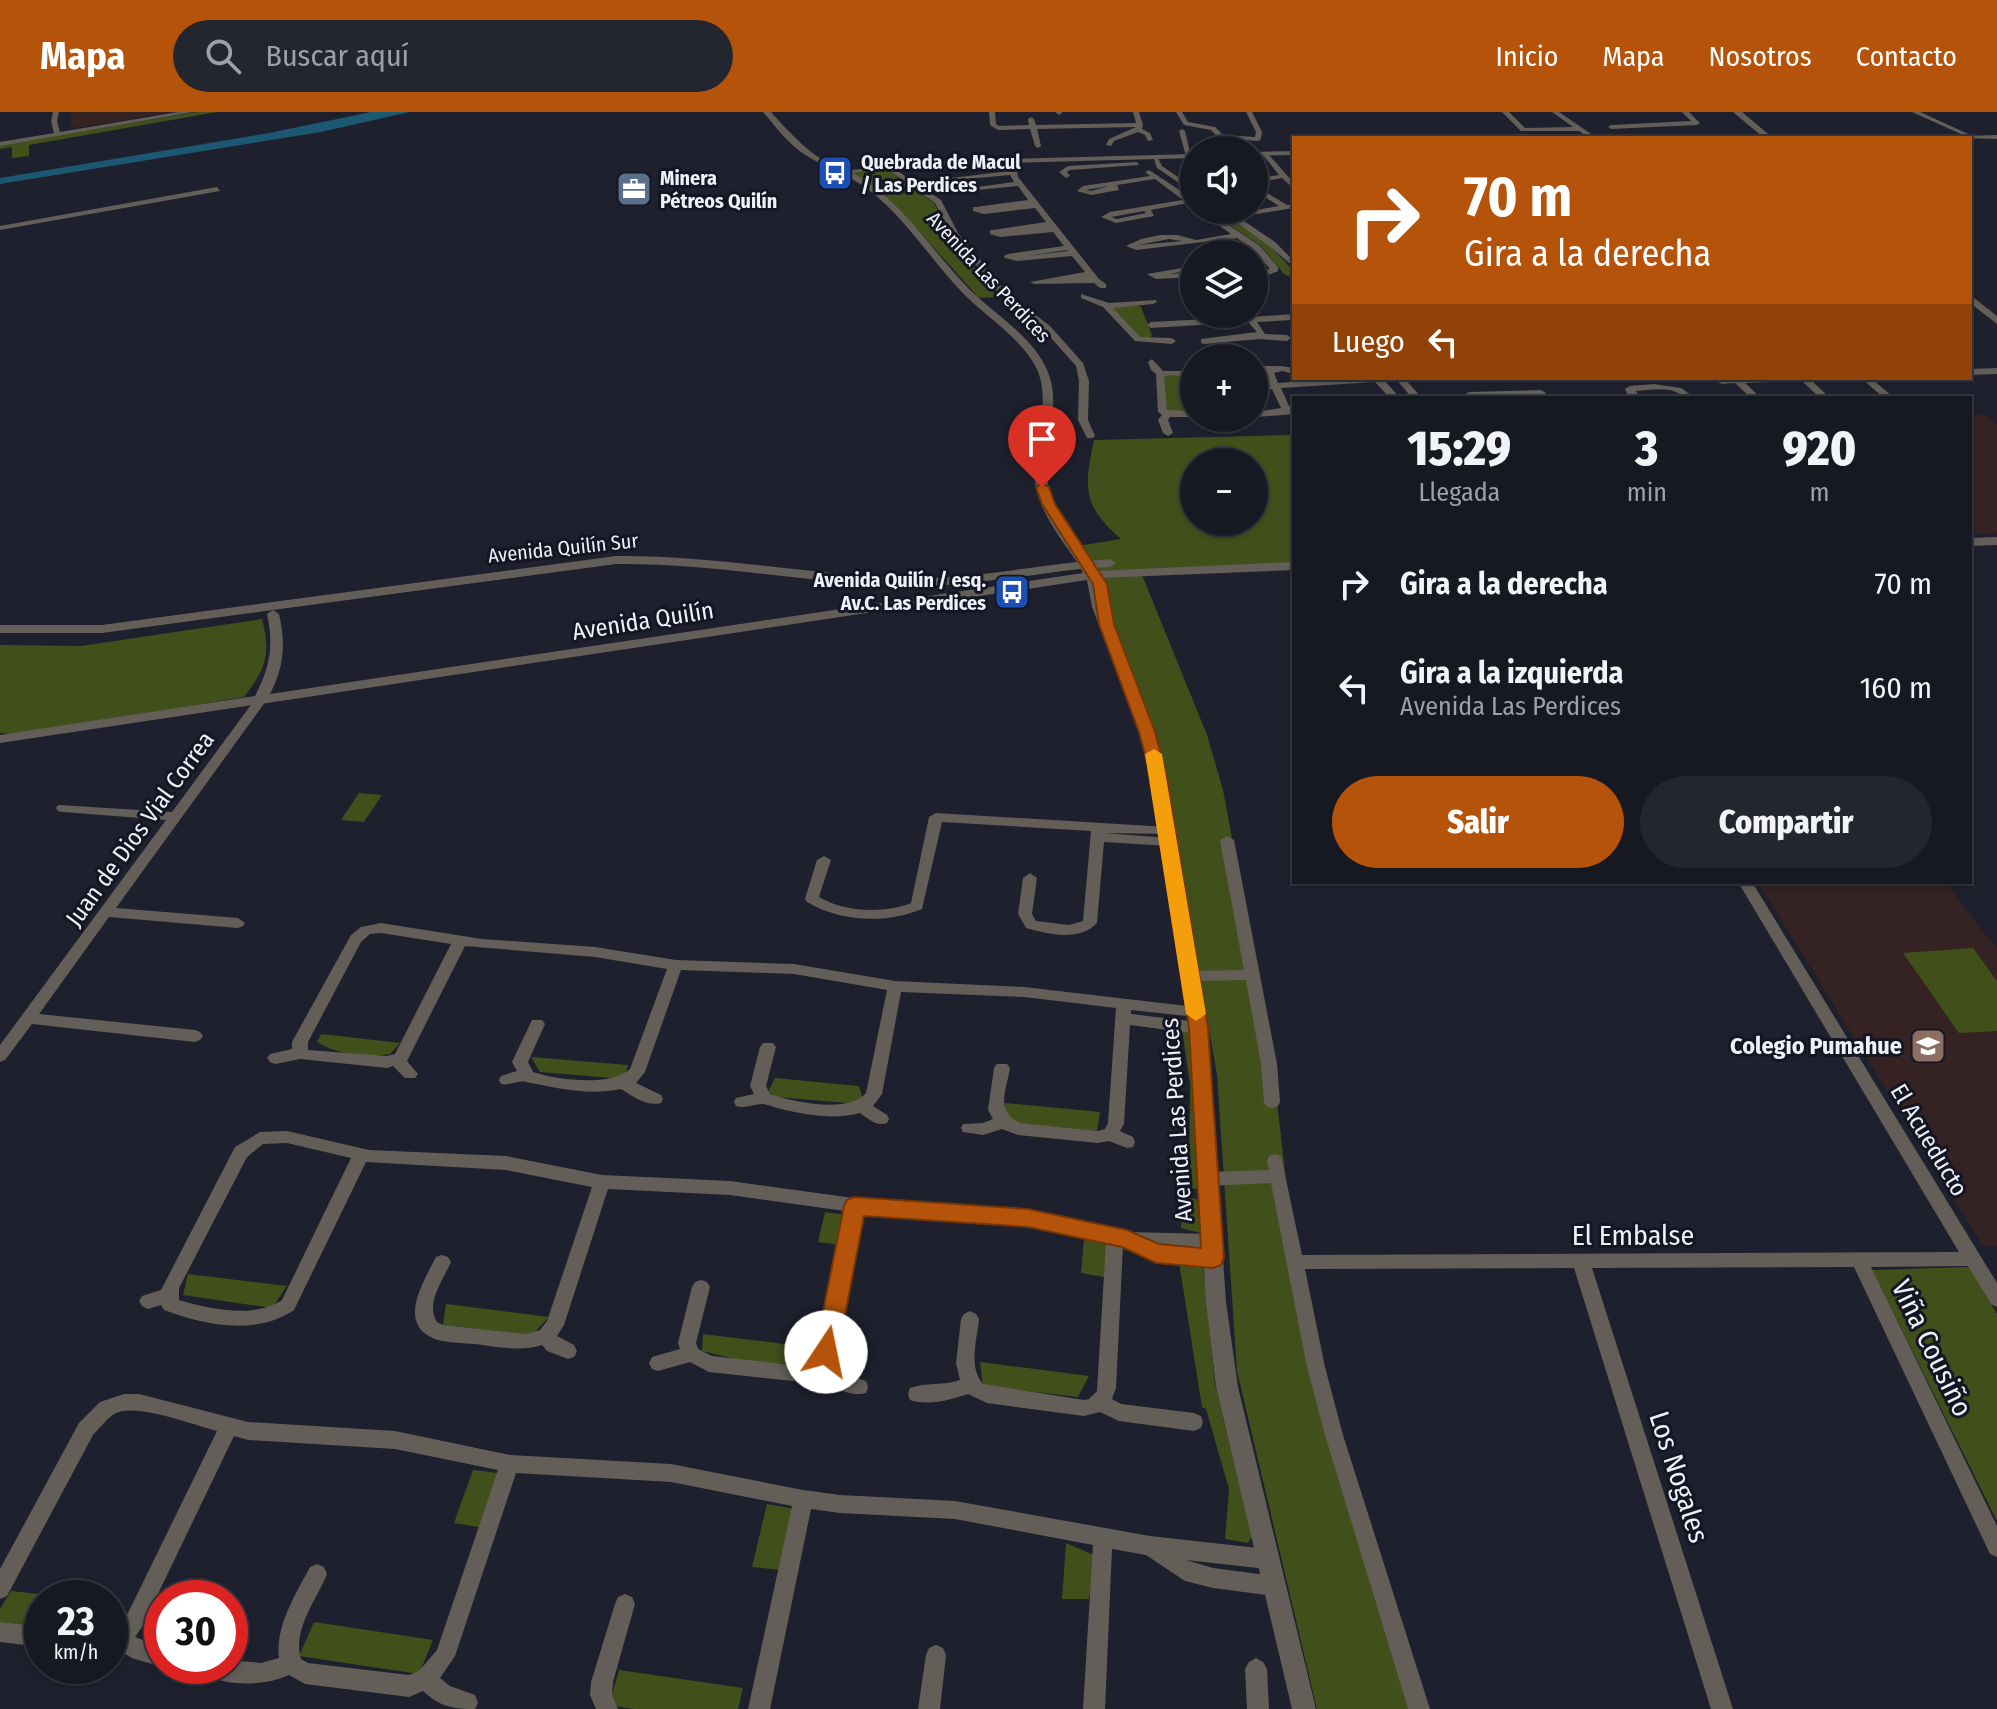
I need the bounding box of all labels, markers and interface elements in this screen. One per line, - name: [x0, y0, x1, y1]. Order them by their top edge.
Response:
- search box: [173, 20, 733, 92]
- text: Mapa: [40, 33, 125, 79]
- icon: search: [201, 34, 245, 78]
- text: Buscar aquí: [265, 38, 409, 74]
- text: Inicio: [1496, 40, 1558, 73]
- text: Mapa: [1602, 40, 1664, 73]
- text: Nosotros: [1708, 40, 1812, 73]
- text: Contacto: [1856, 40, 1957, 73]
- map controls: [1180, 136, 1268, 536]
- button: sound: [1180, 136, 1268, 224]
- place label: Quebrada de Macul / Las Perdices: [861, 150, 1021, 197]
- bus stop icon: Quebrada de Macul / Las Perdices: [816, 154, 854, 192]
- text: 70 m: [1464, 164, 1572, 231]
- place label: Minera Pétreos Quilín: [660, 166, 777, 213]
- icon: right: [1332, 168, 1436, 272]
- office icon: Minera Pétreos Quilín: [615, 170, 653, 208]
- street label: Avenida Las Perdices: [922, 207, 1056, 347]
- text: Gira a la derecha: [1464, 232, 1711, 276]
- button: layers: [1180, 240, 1268, 328]
- icon: left: [1421, 320, 1465, 364]
- text: Luego: [1332, 324, 1405, 360]
- button: +: [1180, 344, 1268, 432]
- pin: [1008, 405, 1076, 487]
- icon: arrive: [1020, 417, 1064, 461]
- text: 15:29: [1408, 420, 1511, 478]
- text: 3: [1635, 420, 1658, 478]
- text: 920: [1783, 420, 1856, 478]
- button: −: [1180, 448, 1268, 536]
- text: Llegada: [1418, 477, 1500, 508]
- text: min: [1627, 477, 1667, 508]
- text: m: [1809, 477, 1829, 508]
- street label: Avenida Quilín Sur: [487, 528, 639, 568]
- icon: right: [1332, 562, 1376, 606]
- text: Gira a la derecha: [1400, 566, 1608, 602]
- text: 70 m: [1874, 566, 1932, 602]
- place label: Avenida Quilín / esq. Av.C. Las Perdices: [813, 568, 986, 615]
- bus stop icon: Avenida Quilín / esq. Av.C. Las Perdices: [993, 573, 1031, 611]
- street label: Avenida Quilín: [570, 596, 716, 646]
- text: Gira a la izquierda: [1400, 655, 1623, 691]
- icon: left: [1332, 666, 1376, 710]
- text: 160 m: [1860, 670, 1932, 706]
- text: Avenida Las Perdices: [1400, 691, 1621, 722]
- street label: Juan de Dios Vial Correa: [60, 726, 220, 932]
- button: Salir: [1332, 776, 1624, 868]
- button: Compartir: [1640, 776, 1932, 868]
- street label: Avenida Las Perdices: [1156, 1017, 1198, 1223]
- school or university icon: Colegio Pumahue: [1909, 1027, 1947, 1065]
- place label: Colegio Pumahue: [1730, 1032, 1902, 1060]
- street label: El Acueducto: [1885, 1079, 1973, 1201]
- street label: El Embalse: [1572, 1219, 1694, 1252]
- street label: Viña Cousiño: [1885, 1274, 1979, 1422]
- position arrow: [784, 1310, 868, 1394]
- street label: Los Nogales: [1642, 1407, 1716, 1547]
- speed limit sign: 30: [144, 1580, 248, 1684]
- text: 23: [57, 1598, 95, 1646]
- text: km/h: [54, 1640, 98, 1664]

